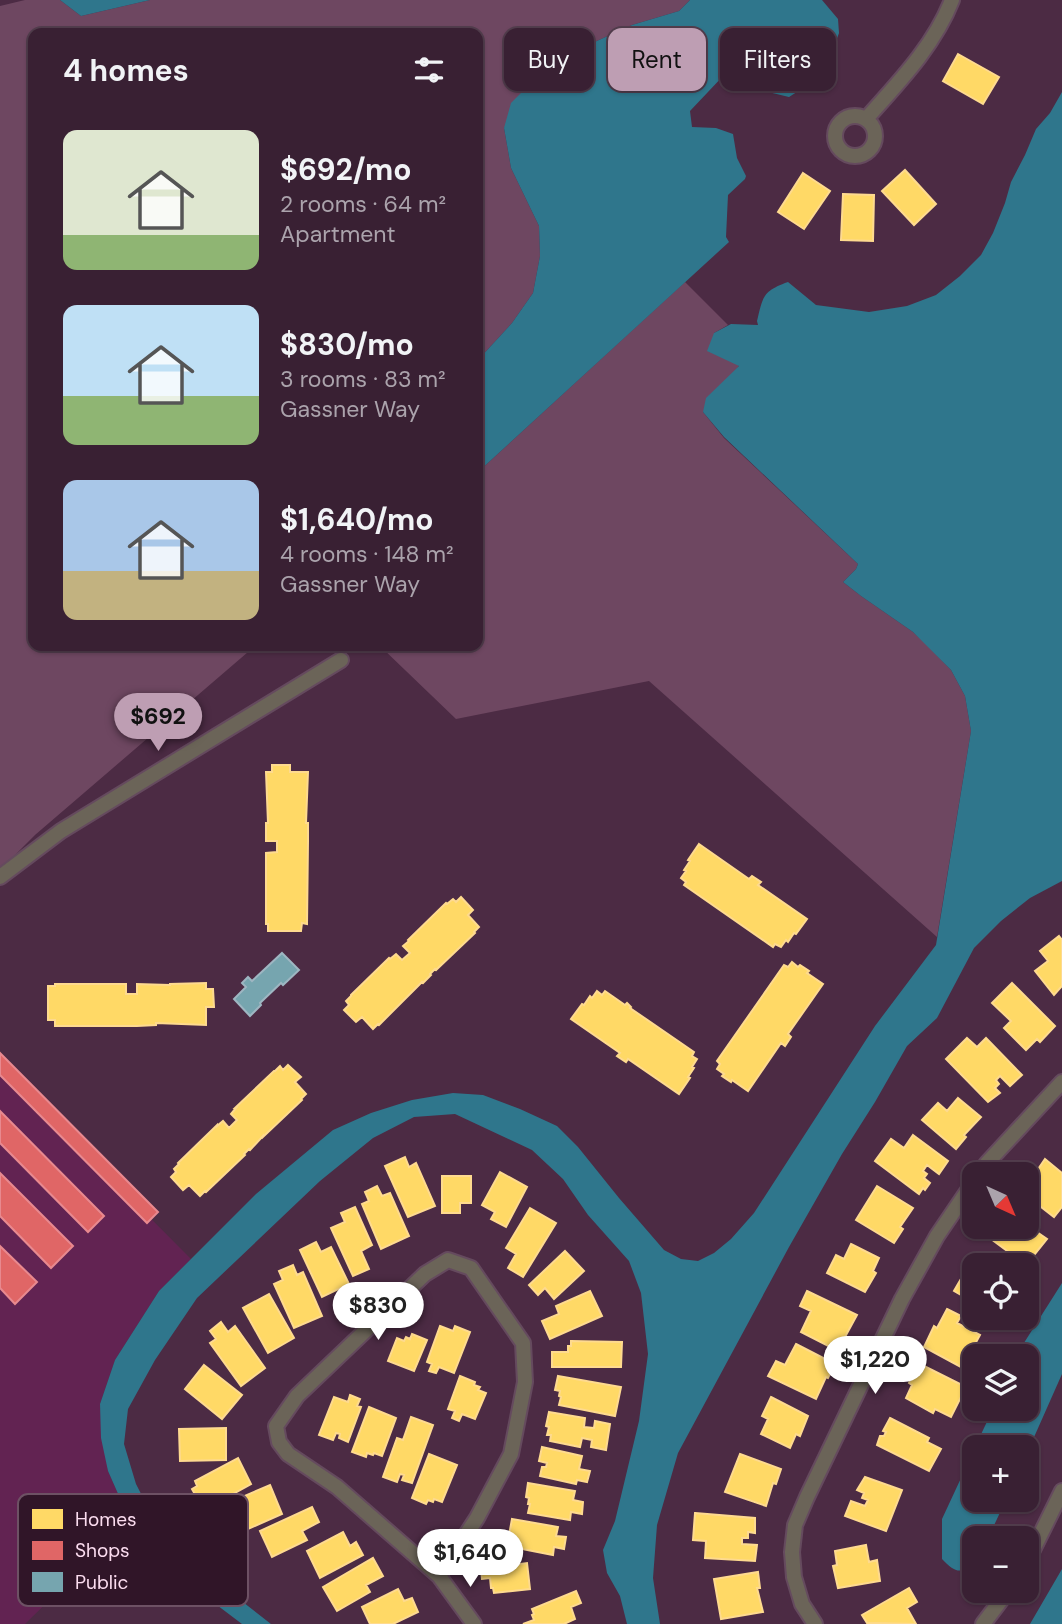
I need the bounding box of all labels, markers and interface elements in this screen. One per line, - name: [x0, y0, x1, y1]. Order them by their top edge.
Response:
- chip: Buy: [504, 28, 594, 91]
- chip: Rent: [608, 28, 706, 91]
- chip: Filters: [720, 28, 836, 91]
- text: 4 homes: [63, 51, 189, 90]
- icon: filters: [410, 51, 448, 89]
- text: $692/mo: [280, 150, 411, 189]
- icon: home: [119, 158, 203, 242]
- text: 2 rooms · 64 m²: [280, 189, 446, 219]
- text: Apartment: [280, 219, 395, 249]
- text: $830/mo: [280, 325, 414, 364]
- icon: home: [119, 333, 203, 417]
- text: 3 rooms · 83 m²: [280, 364, 446, 394]
- text: Gassner Way: [280, 394, 420, 424]
- text: $1,640/mo: [280, 500, 434, 539]
- icon: home: [119, 508, 203, 592]
- text: 4 rooms · 148 m²: [280, 539, 454, 569]
- text: Gassner Way: [280, 569, 420, 599]
- pin: $692: [117, 694, 199, 753]
- text: $692: [130, 701, 186, 731]
- north arrow: [962, 1162, 1040, 1239]
- map controls: [962, 1162, 1039, 1603]
- button: locate: [962, 1253, 1039, 1330]
- pin: $830: [337, 1282, 419, 1342]
- text: $830: [349, 1290, 407, 1320]
- pin: $1,220: [818, 1336, 932, 1396]
- text: $1,220: [840, 1344, 910, 1374]
- button: layers: [962, 1344, 1039, 1421]
- button: +: [962, 1435, 1039, 1512]
- legend: [18, 1494, 248, 1606]
- text: Homes: [75, 1507, 136, 1532]
- button: −: [962, 1526, 1039, 1603]
- pin: $1,640: [413, 1530, 527, 1589]
- text: $1,640: [433, 1537, 507, 1567]
- text: Shops: [75, 1538, 130, 1563]
- text: Public: [75, 1570, 128, 1595]

